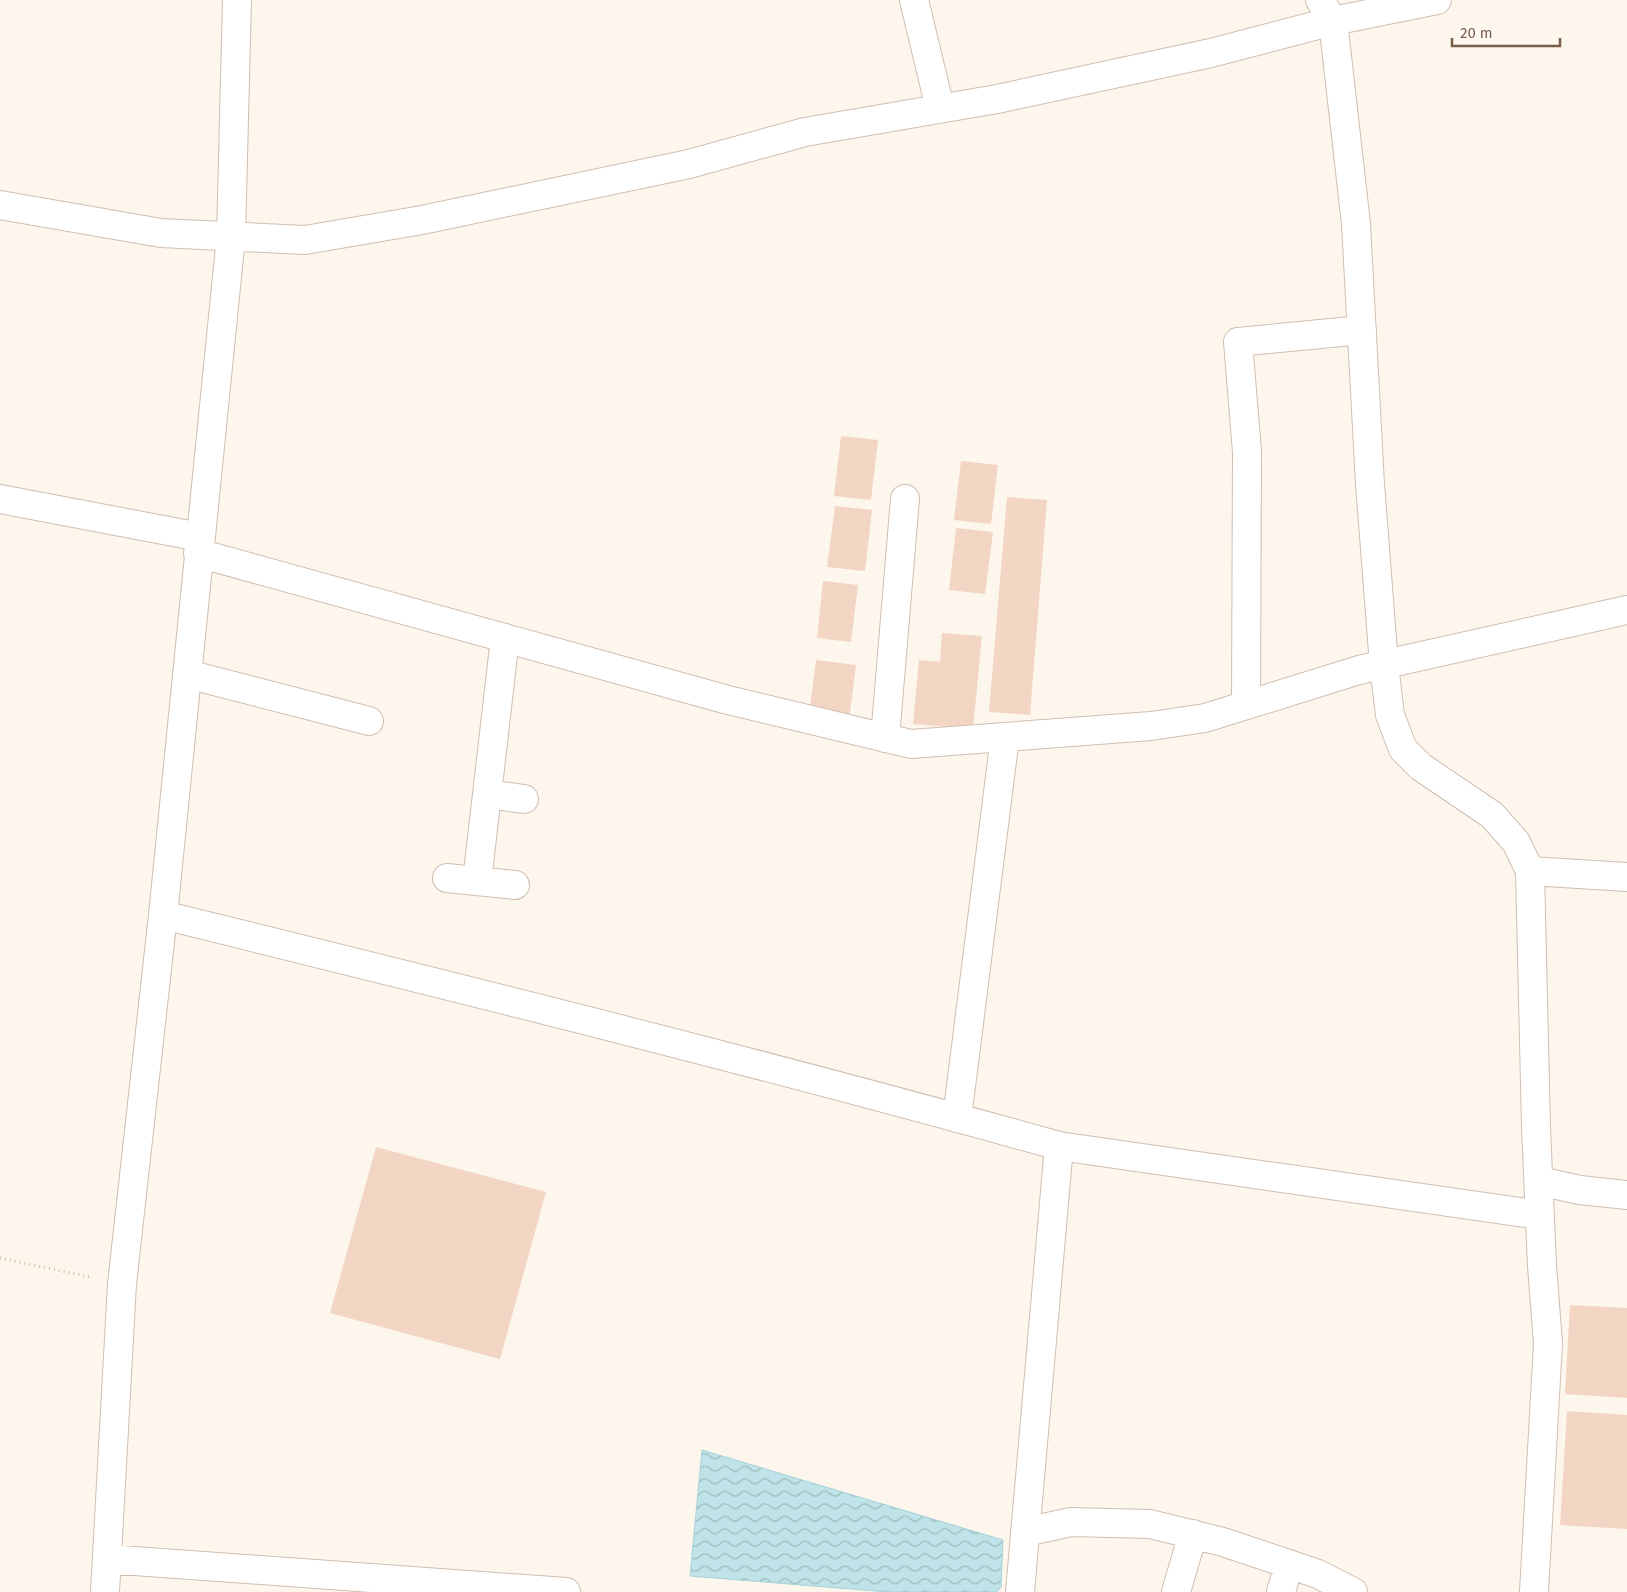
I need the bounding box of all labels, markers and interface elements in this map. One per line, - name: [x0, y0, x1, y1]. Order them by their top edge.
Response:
- scale bar: [1452, 15, 1560, 47]
- text: 20 m: [1460, 24, 1493, 42]

